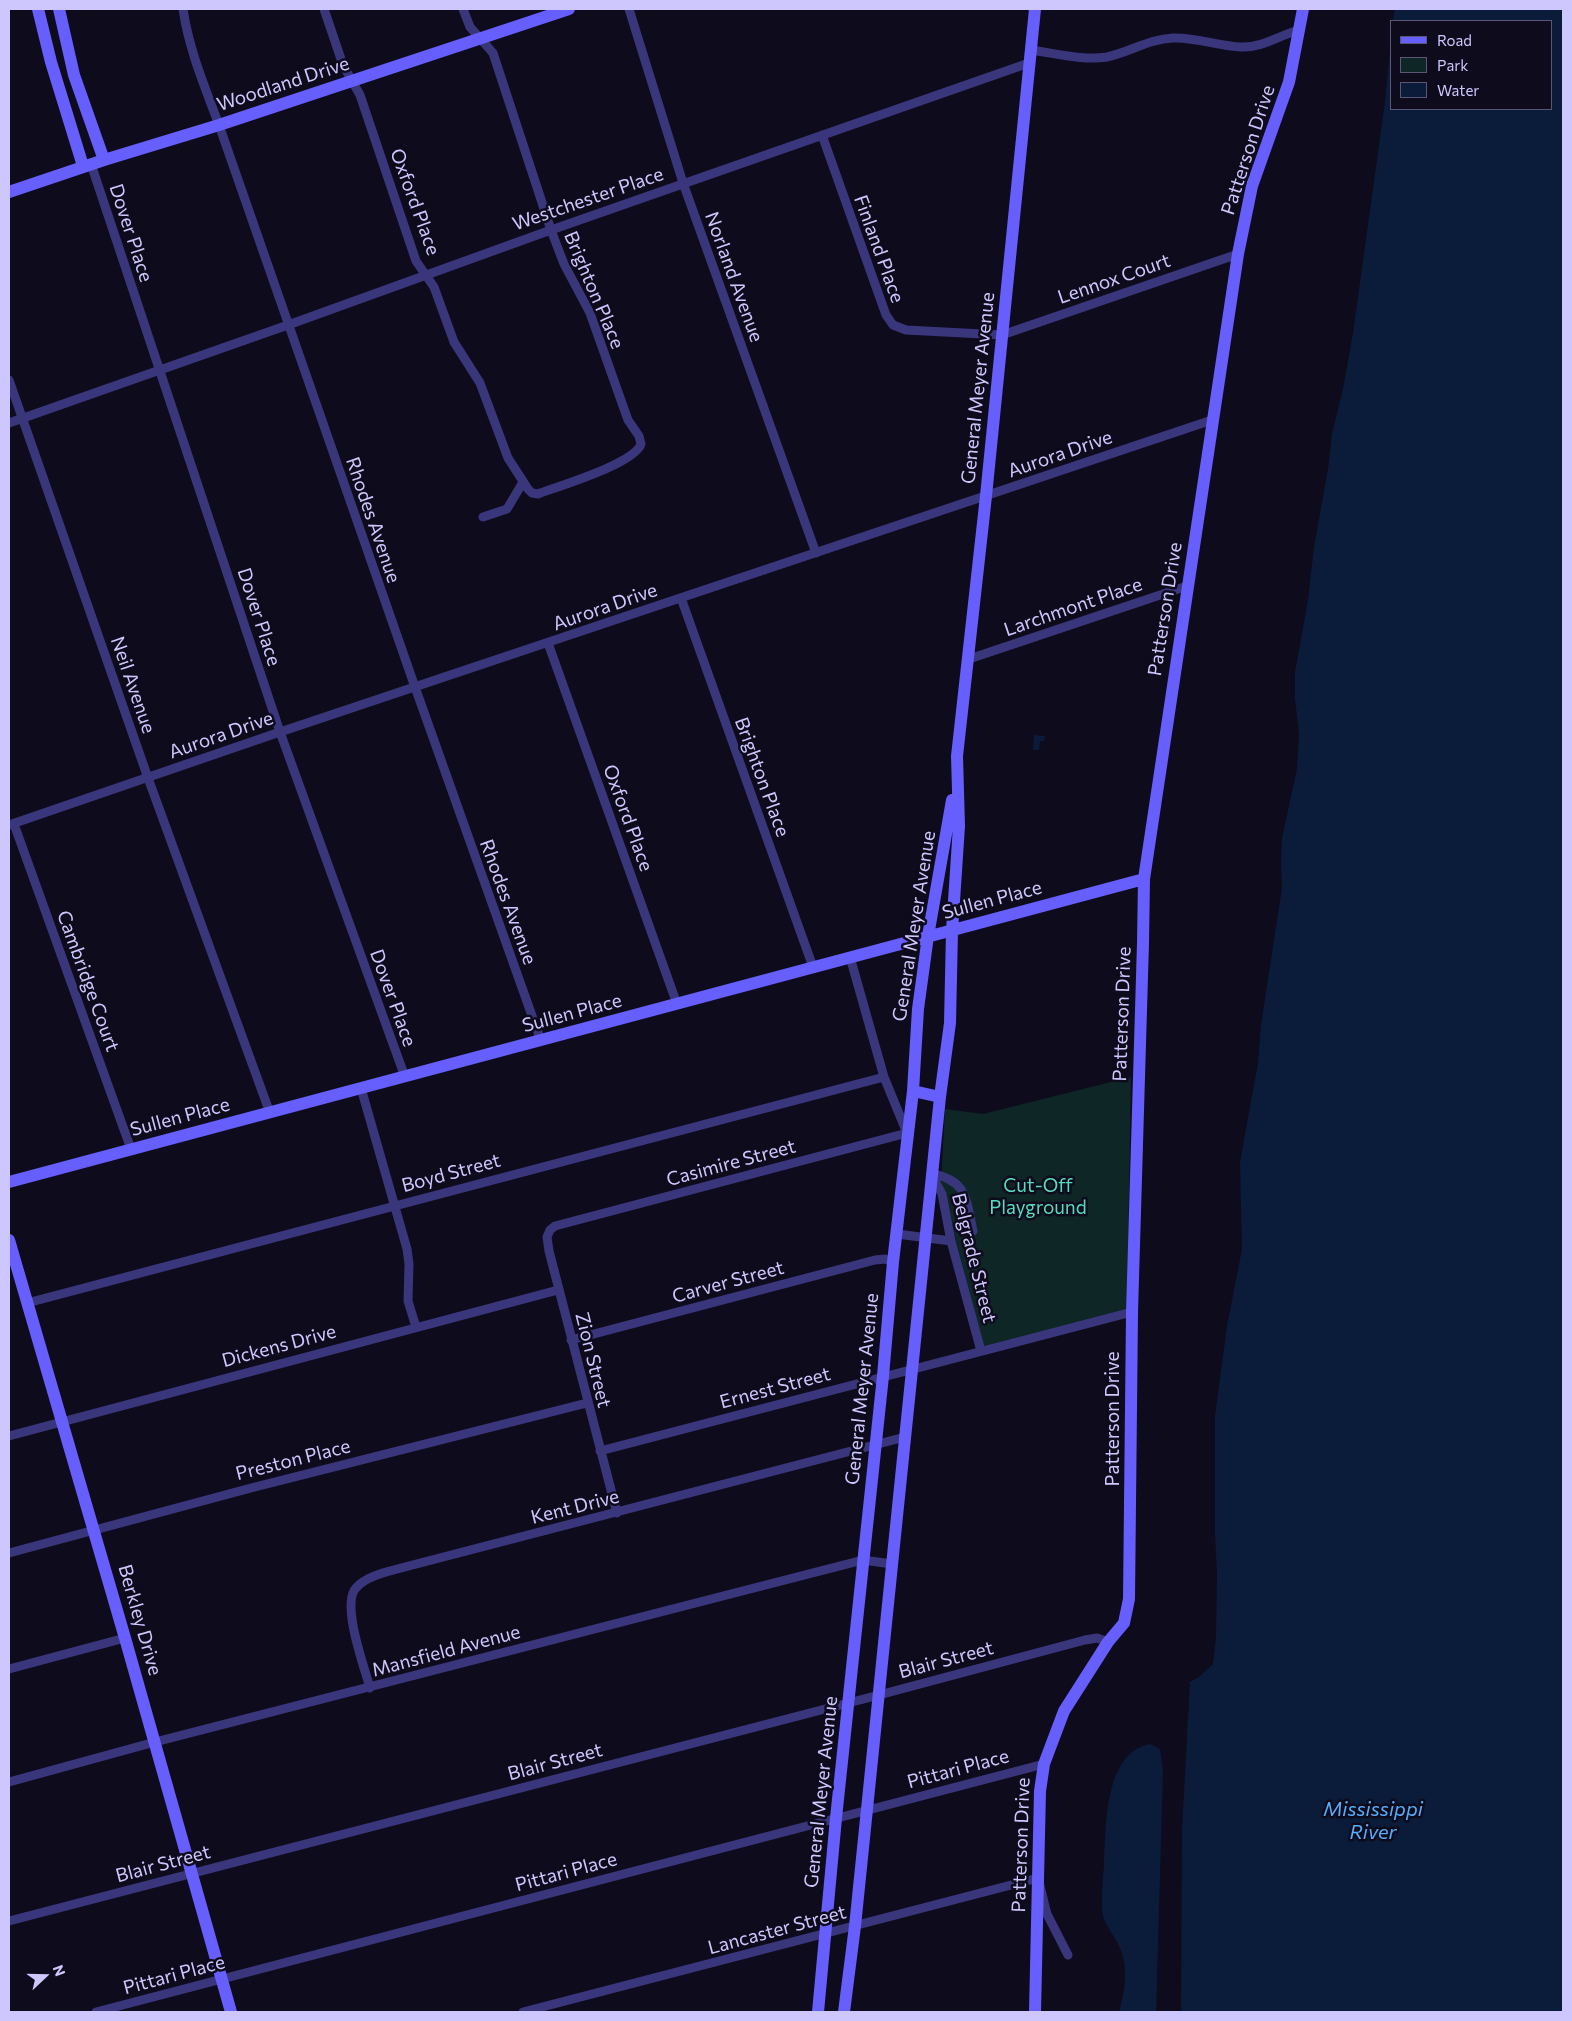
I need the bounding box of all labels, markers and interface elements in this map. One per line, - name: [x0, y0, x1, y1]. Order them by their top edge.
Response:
- legend: [1390, 20, 1552, 110]
- text: Road: [1437, 31, 1472, 49]
- street label: Woodland Drive: [214, 52, 352, 116]
- text: Park: [1437, 56, 1468, 74]
- text: Water: [1437, 81, 1479, 99]
- street label: Patterson Drive: [1216, 82, 1280, 218]
- street label: Oxford Place: [385, 146, 445, 258]
- street label: Westchester Place: [509, 162, 667, 236]
- street label: Dover Place: [104, 181, 158, 285]
- street label: Finland Place: [849, 192, 909, 306]
- street label: Norland Avenue: [700, 209, 768, 345]
- street label: Brighton Place: [559, 228, 629, 352]
- street label: Lennox Court: [1055, 249, 1173, 309]
- street label: General Meyer Avenue: [957, 291, 999, 485]
- street label: Aurora Drive: [1005, 425, 1115, 483]
- street label: Rhodes Avenue: [341, 454, 405, 586]
- street label: Patterson Drive: [1143, 541, 1187, 677]
- street label: Dover Place: [232, 565, 286, 669]
- street label: Larchmont Place: [1001, 573, 1145, 641]
- street label: Aurora Drive: [550, 578, 660, 636]
- street label: Neil Avenue: [106, 634, 160, 736]
- street label: Aurora Drive: [166, 706, 276, 764]
- street label: Brighton Place: [730, 714, 794, 840]
- street label: Oxford Place: [598, 762, 658, 874]
- street label: General Meyer Avenue: [888, 829, 940, 1023]
- street label: Rhodes Avenue: [475, 836, 541, 968]
- street label: Sullen Place: [940, 876, 1044, 924]
- street label: Cambridge Court: [52, 907, 124, 1055]
- street label: Dover Place: [365, 946, 421, 1050]
- street label: Patterson Drive: [1108, 946, 1136, 1082]
- street label: Sullen Place: [520, 989, 624, 1037]
- street label: Sullen Place: [128, 1093, 232, 1141]
- street label: Casimire Street: [664, 1135, 798, 1191]
- street label: Boyd Street: [399, 1149, 503, 1197]
- park label: Cut-Off Playground: [989, 1175, 1087, 1219]
- street label: Belgrade Street: [947, 1191, 1001, 1325]
- street label: Carver Street: [670, 1256, 786, 1308]
- street label: General Meyer Avenue: [841, 1292, 883, 1486]
- street label: Zion Street: [570, 1310, 616, 1410]
- street label: Dickens Drive: [219, 1320, 339, 1372]
- street label: Patterson Drive: [1102, 1351, 1124, 1487]
- street label: Ernest Street: [717, 1362, 833, 1414]
- street label: Preston Place: [233, 1435, 353, 1485]
- street label: Kent Drive: [528, 1485, 622, 1529]
- street label: Berkley Drive: [113, 1562, 167, 1678]
- street label: Mansfield Avenue: [369, 1620, 523, 1682]
- street label: Blair Street: [896, 1636, 996, 1684]
- street label: General Meyer Avenue: [800, 1695, 842, 1889]
- street label: Blair Street: [505, 1738, 605, 1786]
- street label: Pittari Place: [905, 1744, 1011, 1794]
- street label: Patterson Drive: [1007, 1777, 1035, 1913]
- water label: Mississippi River: [1323, 1797, 1423, 1844]
- street label: Blair Street: [113, 1840, 213, 1888]
- street label: Pittari Place: [513, 1847, 619, 1897]
- street label: Lancaster Street: [705, 1901, 849, 1959]
- street label: Pittari Place: [121, 1950, 227, 2000]
- north arrow: [20, 1951, 70, 2001]
- text: N: [50, 1962, 69, 1978]

